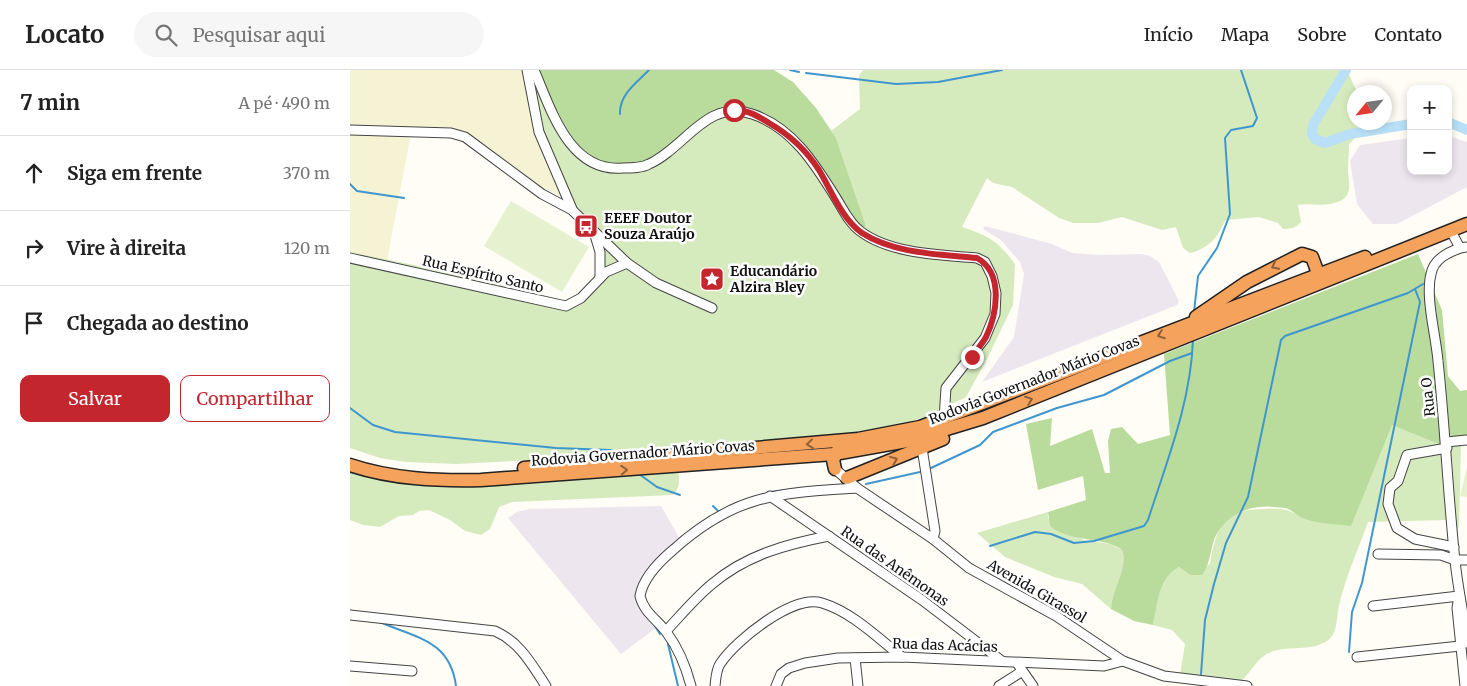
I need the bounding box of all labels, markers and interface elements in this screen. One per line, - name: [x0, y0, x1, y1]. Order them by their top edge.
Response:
- search box: [134, 12, 484, 57]
- text: Locato: [25, 19, 104, 50]
- icon: search: [152, 21, 180, 49]
- text: Pesquisar aqui: [192, 23, 325, 47]
- text: Início: [1144, 23, 1193, 46]
- text: Mapa: [1221, 23, 1269, 46]
- text: Sobre: [1297, 23, 1347, 46]
- text: Contato: [1375, 23, 1442, 46]
- north arrow: [1347, 85, 1392, 130]
- map controls: [1407, 85, 1452, 175]
- button: +: [1407, 85, 1452, 130]
- text: 7 min: [20, 89, 80, 116]
- text: A pé · 490 m: [238, 93, 330, 113]
- route start: [723, 99, 746, 122]
- button: −: [1407, 130, 1452, 175]
- icon: ahead: [20, 159, 48, 187]
- text: Siga em frente: [67, 161, 202, 185]
- text: 370 m: [283, 163, 330, 183]
- place label: EEEF Doutor Souza Araújo: [604, 209, 695, 243]
- bus stop icon: EEEF Doutor Souza Araújo: [573, 213, 599, 239]
- icon: right: [20, 234, 48, 262]
- text: Vire à direita: [67, 236, 186, 260]
- text: 120 m: [284, 238, 330, 258]
- street label: Rua Espírito Santo: [421, 251, 545, 297]
- one-way arrow: [1271, 260, 1280, 270]
- place label: Educandário Alzira Bley: [729, 262, 817, 296]
- place icon: Educandário Alzira Bley: [699, 266, 725, 292]
- icon: arrive: [20, 309, 48, 337]
- text: Chegada ao destino: [67, 311, 249, 335]
- one-way arrow: [1157, 329, 1166, 340]
- street label: Rodovia Governador Mário Covas: [926, 331, 1142, 429]
- route end: [961, 346, 984, 369]
- button: Salvar: [20, 375, 170, 422]
- button: Compartilhar: [180, 375, 330, 422]
- street label: Rua O: [1417, 377, 1439, 417]
- one-way arrow: [1024, 396, 1032, 406]
- street label: Rodovia Governador Mário Covas: [531, 436, 756, 470]
- one-way arrow: [806, 438, 814, 449]
- one-way arrow: [890, 455, 898, 465]
- one-way arrow: [621, 464, 629, 475]
- street label: Rua das Anêmonas: [838, 522, 953, 610]
- street label: Avenida Girassol: [983, 555, 1090, 627]
- street label: Rua das Acácias: [892, 634, 998, 656]

